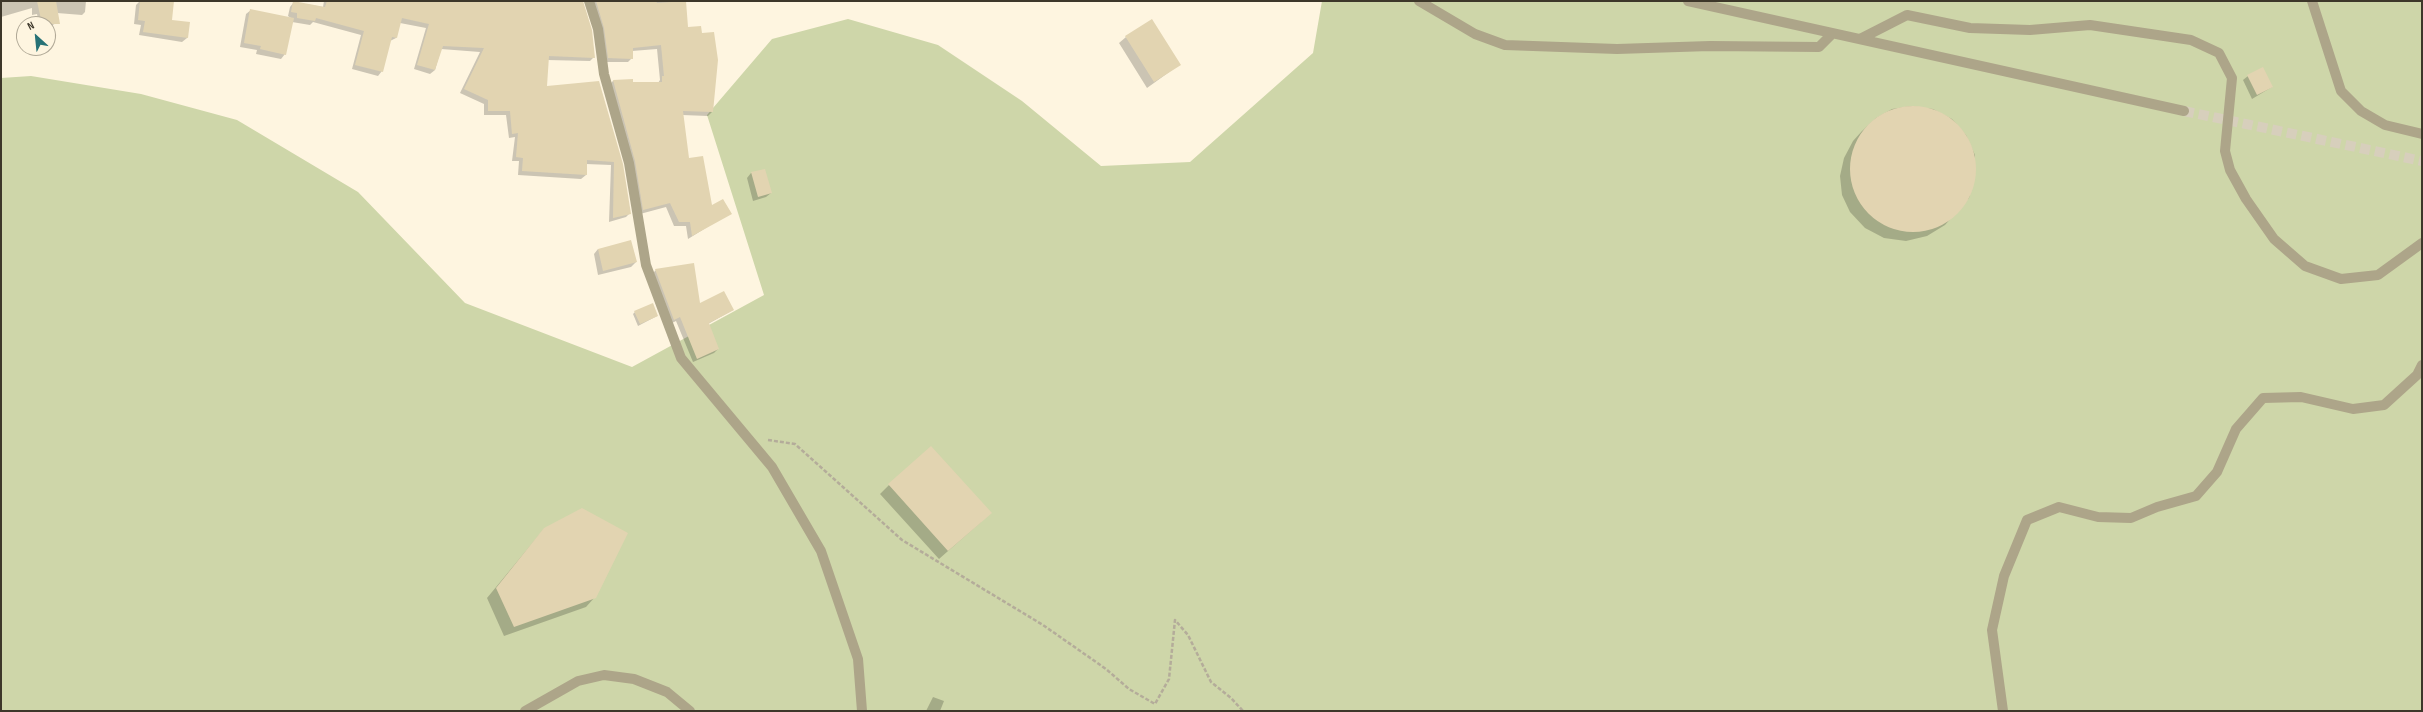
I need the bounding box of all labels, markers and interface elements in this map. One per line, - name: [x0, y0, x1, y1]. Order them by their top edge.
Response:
- north arrow: [16, 16, 56, 56]
- text: N: [25, 19, 36, 33]

